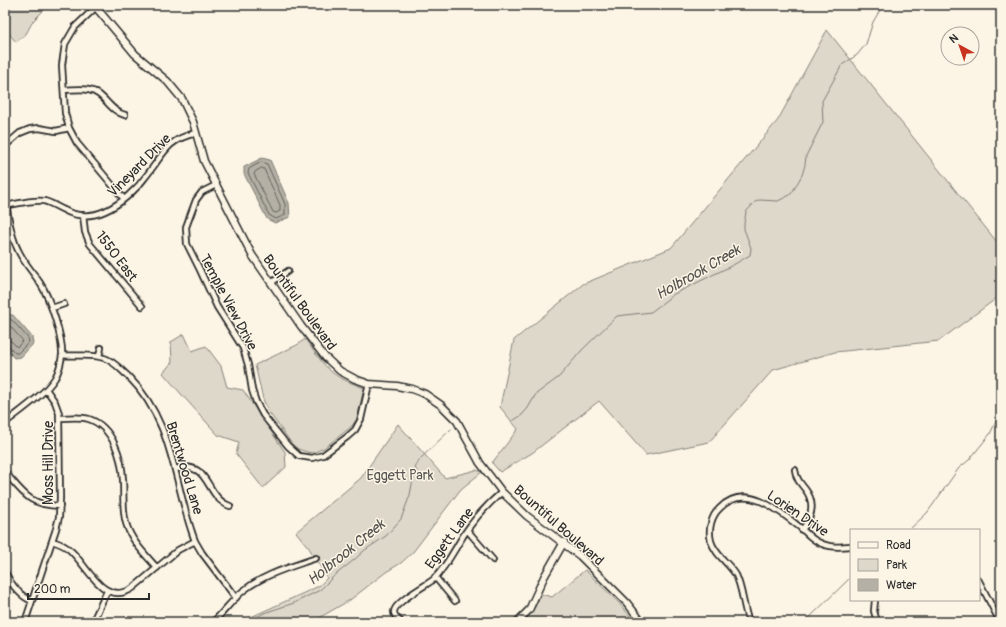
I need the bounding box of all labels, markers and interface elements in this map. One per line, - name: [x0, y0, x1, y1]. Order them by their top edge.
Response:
- north arrow: [940, 26, 980, 66]
- text: N: [947, 31, 961, 46]
- street label: Vineyard Drive: [104, 130, 175, 201]
- street label: 1550 East: [92, 228, 141, 285]
- water label: Holbrook Creek: [653, 240, 745, 304]
- street label: Temple View Drive: [196, 251, 261, 353]
- street label: Bountiful Boulevard: [259, 251, 340, 354]
- street label: Brentwood Lane: [162, 420, 207, 517]
- street label: Moss Hill Drive: [40, 421, 57, 505]
- park label: Eggett Park: [366, 467, 434, 484]
- street label: Bountiful Boulevard: [510, 482, 607, 569]
- street label: Lorien Drive: [764, 487, 832, 540]
- street label: Eggett Lane: [422, 504, 477, 572]
- water label: Holbrook Creek: [304, 514, 390, 590]
- legend: [850, 529, 980, 601]
- text: Road: [886, 538, 911, 553]
- text: Park: [886, 558, 907, 573]
- scale bar: [28, 575, 149, 601]
- text: Water: [886, 578, 917, 593]
- text: 200 m: [34, 582, 71, 597]

